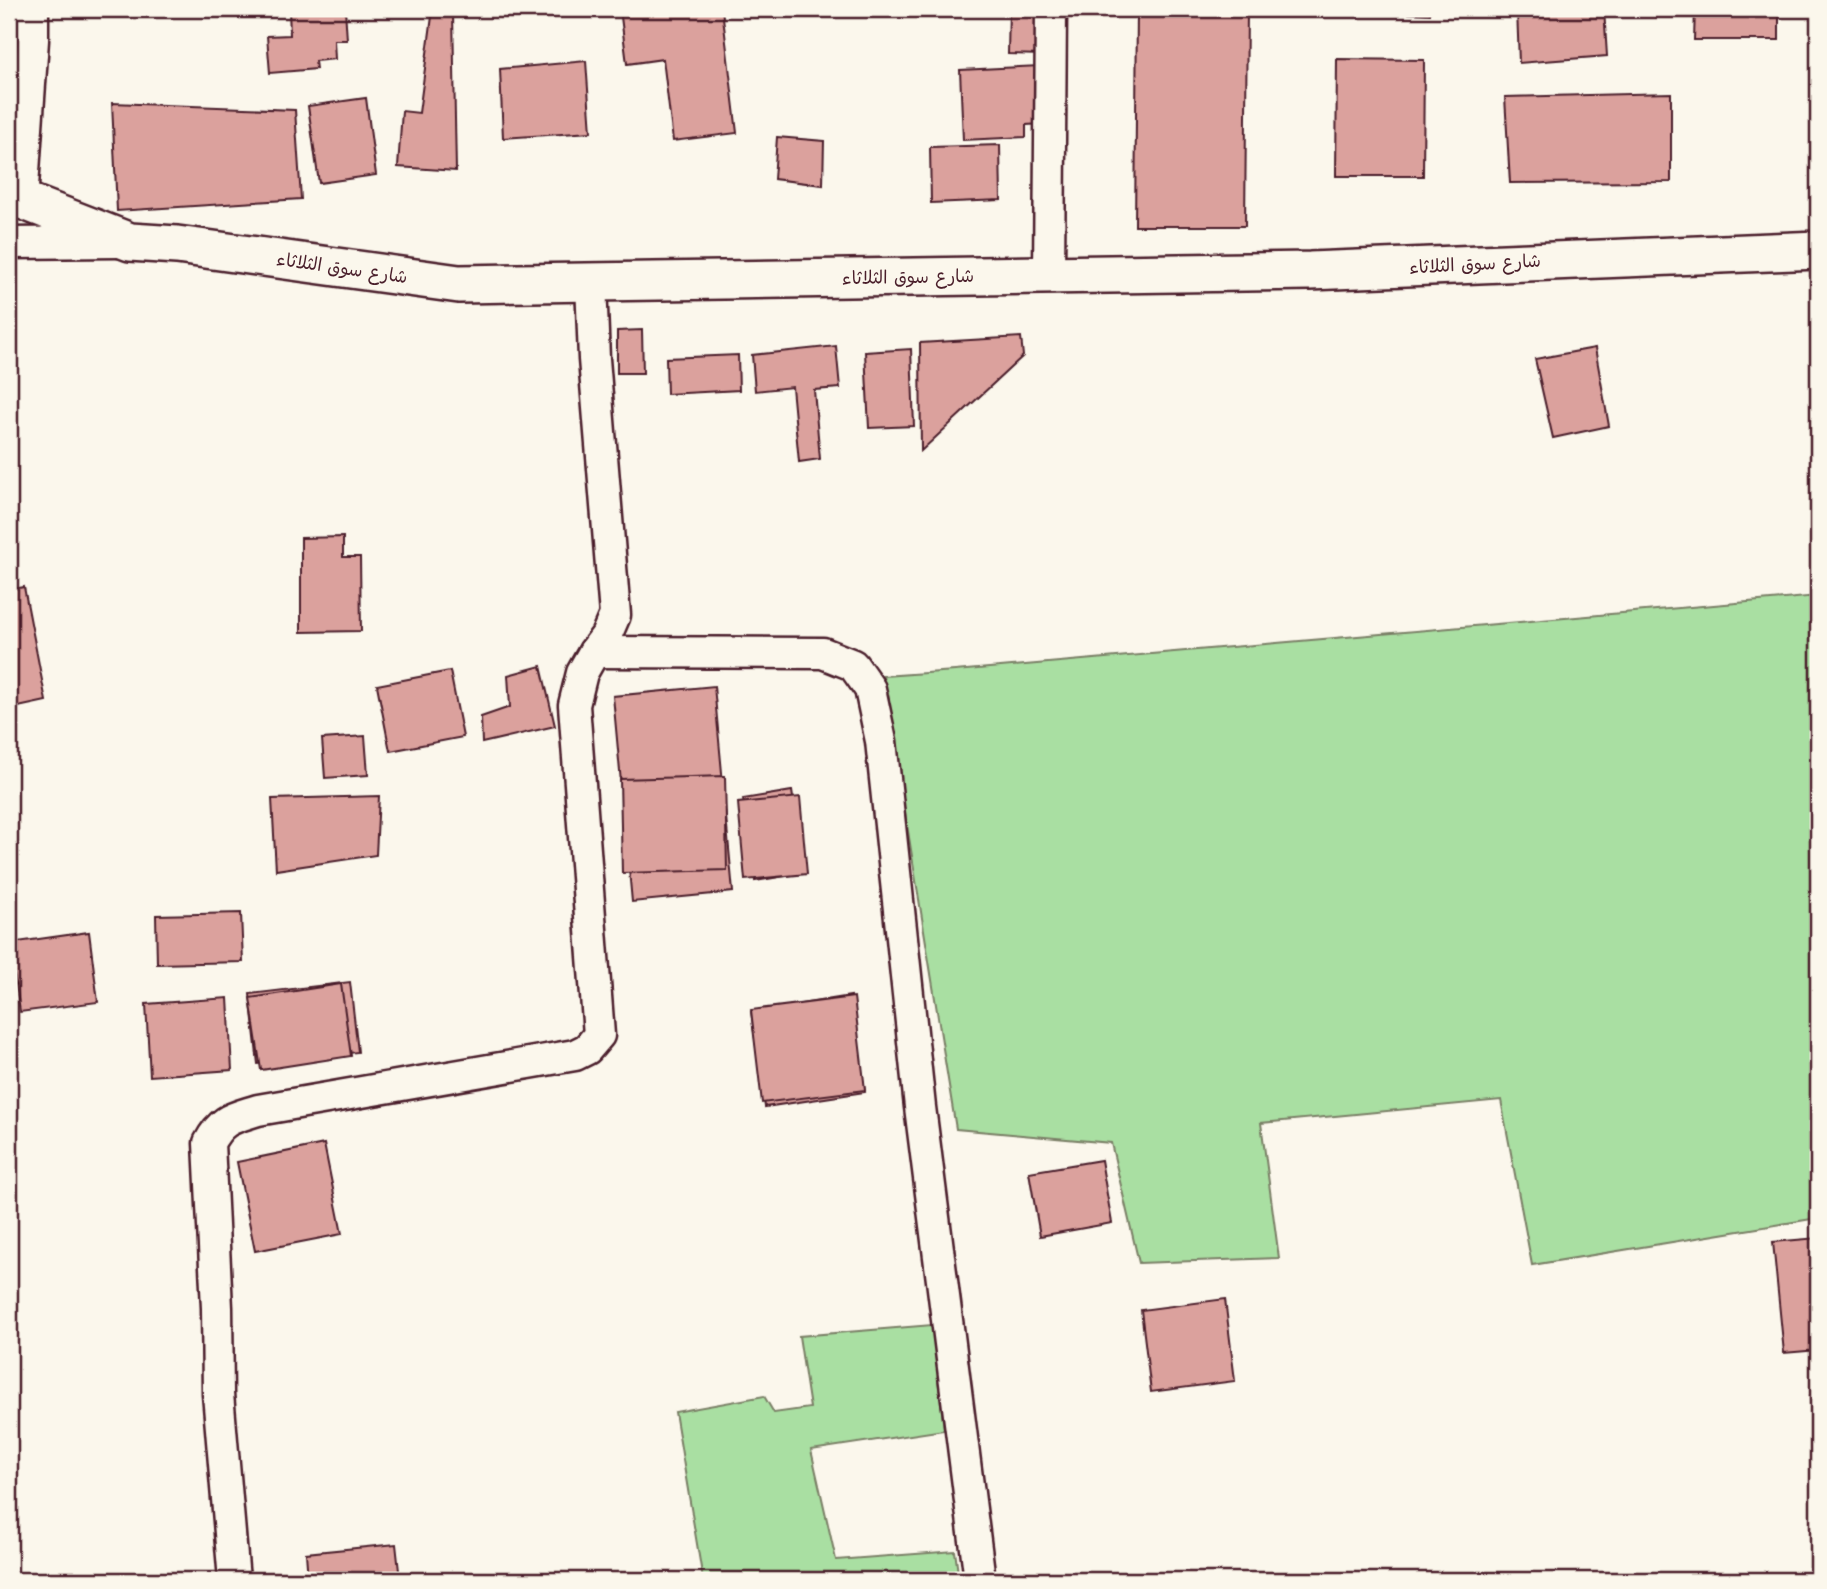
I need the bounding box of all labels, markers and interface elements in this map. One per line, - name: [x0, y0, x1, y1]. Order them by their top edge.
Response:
- street label: شارع سوق الثلاثاء: [275, 247, 409, 289]
- street label: شارع سوق الثلاثاء: [1408, 249, 1542, 279]
- street label: شارع سوق الثلاثاء: [842, 264, 974, 290]

